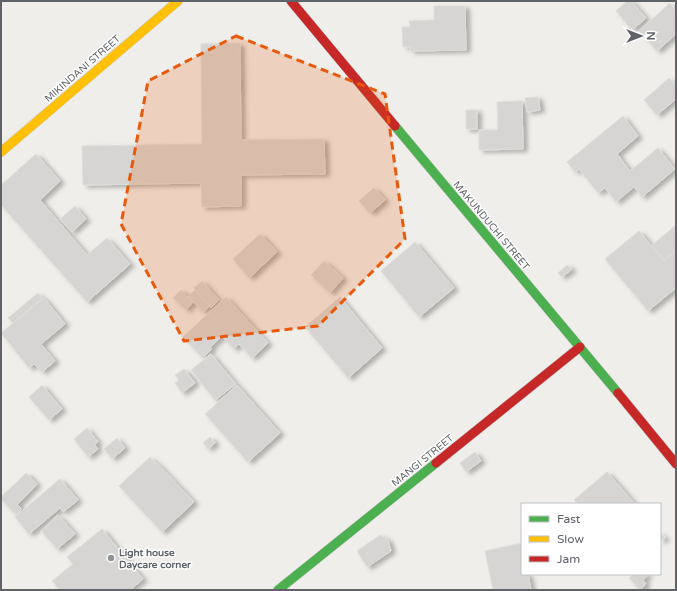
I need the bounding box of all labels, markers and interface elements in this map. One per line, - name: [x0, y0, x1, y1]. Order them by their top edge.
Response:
- north arrow: [621, 16, 661, 56]
- text: N: [644, 32, 657, 40]
- street label: MIKINDANI STREET: [42, 33, 123, 105]
- street label: MAKUNDUCHI STREET: [451, 179, 532, 273]
- street label: MANGI STREET: [389, 432, 456, 489]
- legend: [521, 503, 661, 575]
- text: Fast: [557, 512, 581, 526]
- text: Slow: [557, 532, 584, 546]
- place label: Light house Daycare corner: [119, 547, 191, 571]
- text: Jam: [557, 552, 580, 566]
- marker: Light house Daycare corner: [106, 553, 116, 563]

